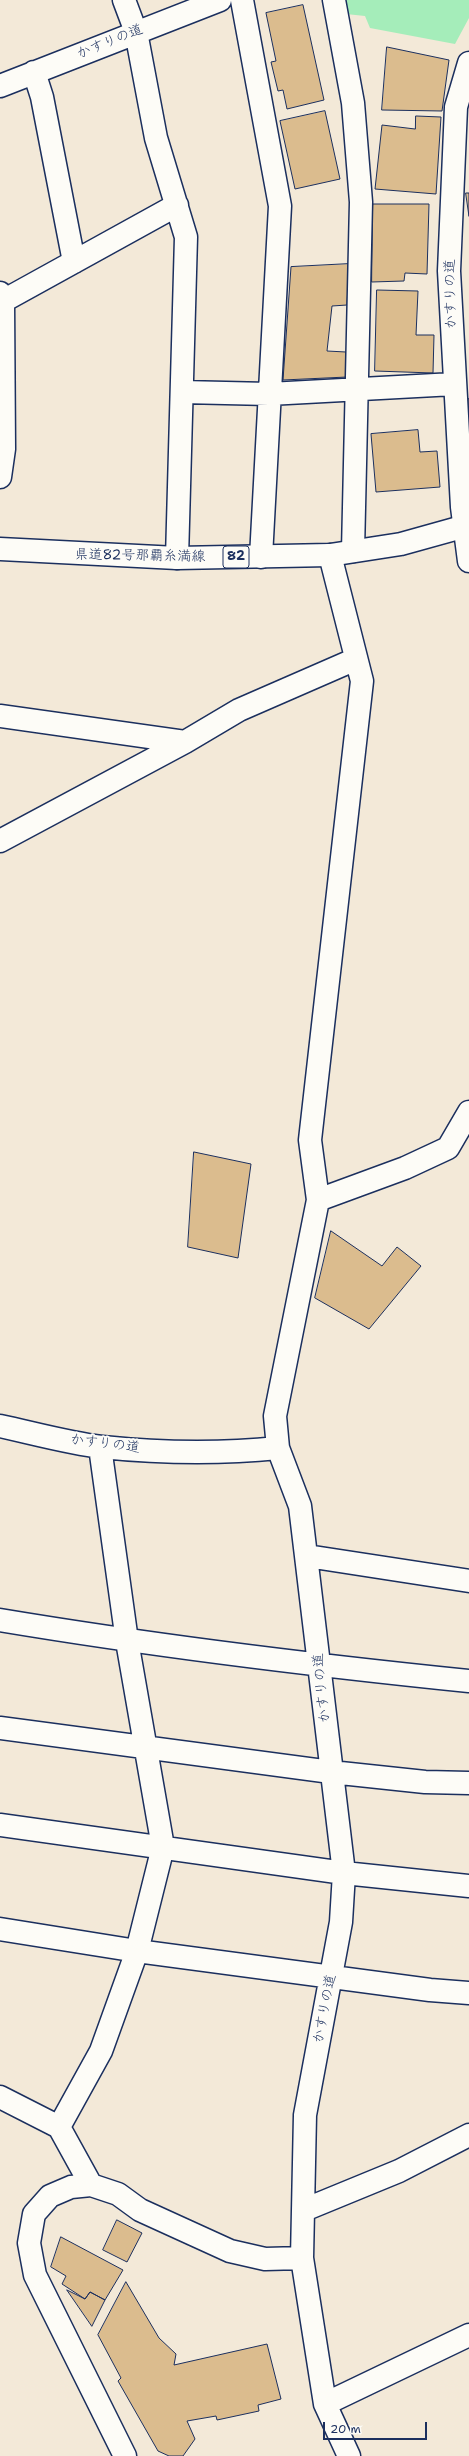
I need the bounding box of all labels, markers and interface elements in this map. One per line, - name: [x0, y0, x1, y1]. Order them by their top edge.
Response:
- street label: かすりの道: [74, 21, 146, 63]
- street label: かすりの道: [442, 259, 460, 329]
- street label: 県道82号那覇糸満線: [74, 546, 206, 566]
- road number: 82: [223, 546, 249, 568]
- street label: かすりの道: [69, 1431, 141, 1457]
- street label: かすりの道: [310, 1652, 334, 1724]
- street label: かすりの道: [310, 1973, 340, 2045]
- scale bar: [325, 2414, 429, 2440]
- text: 20 m: [330, 2421, 361, 2437]

